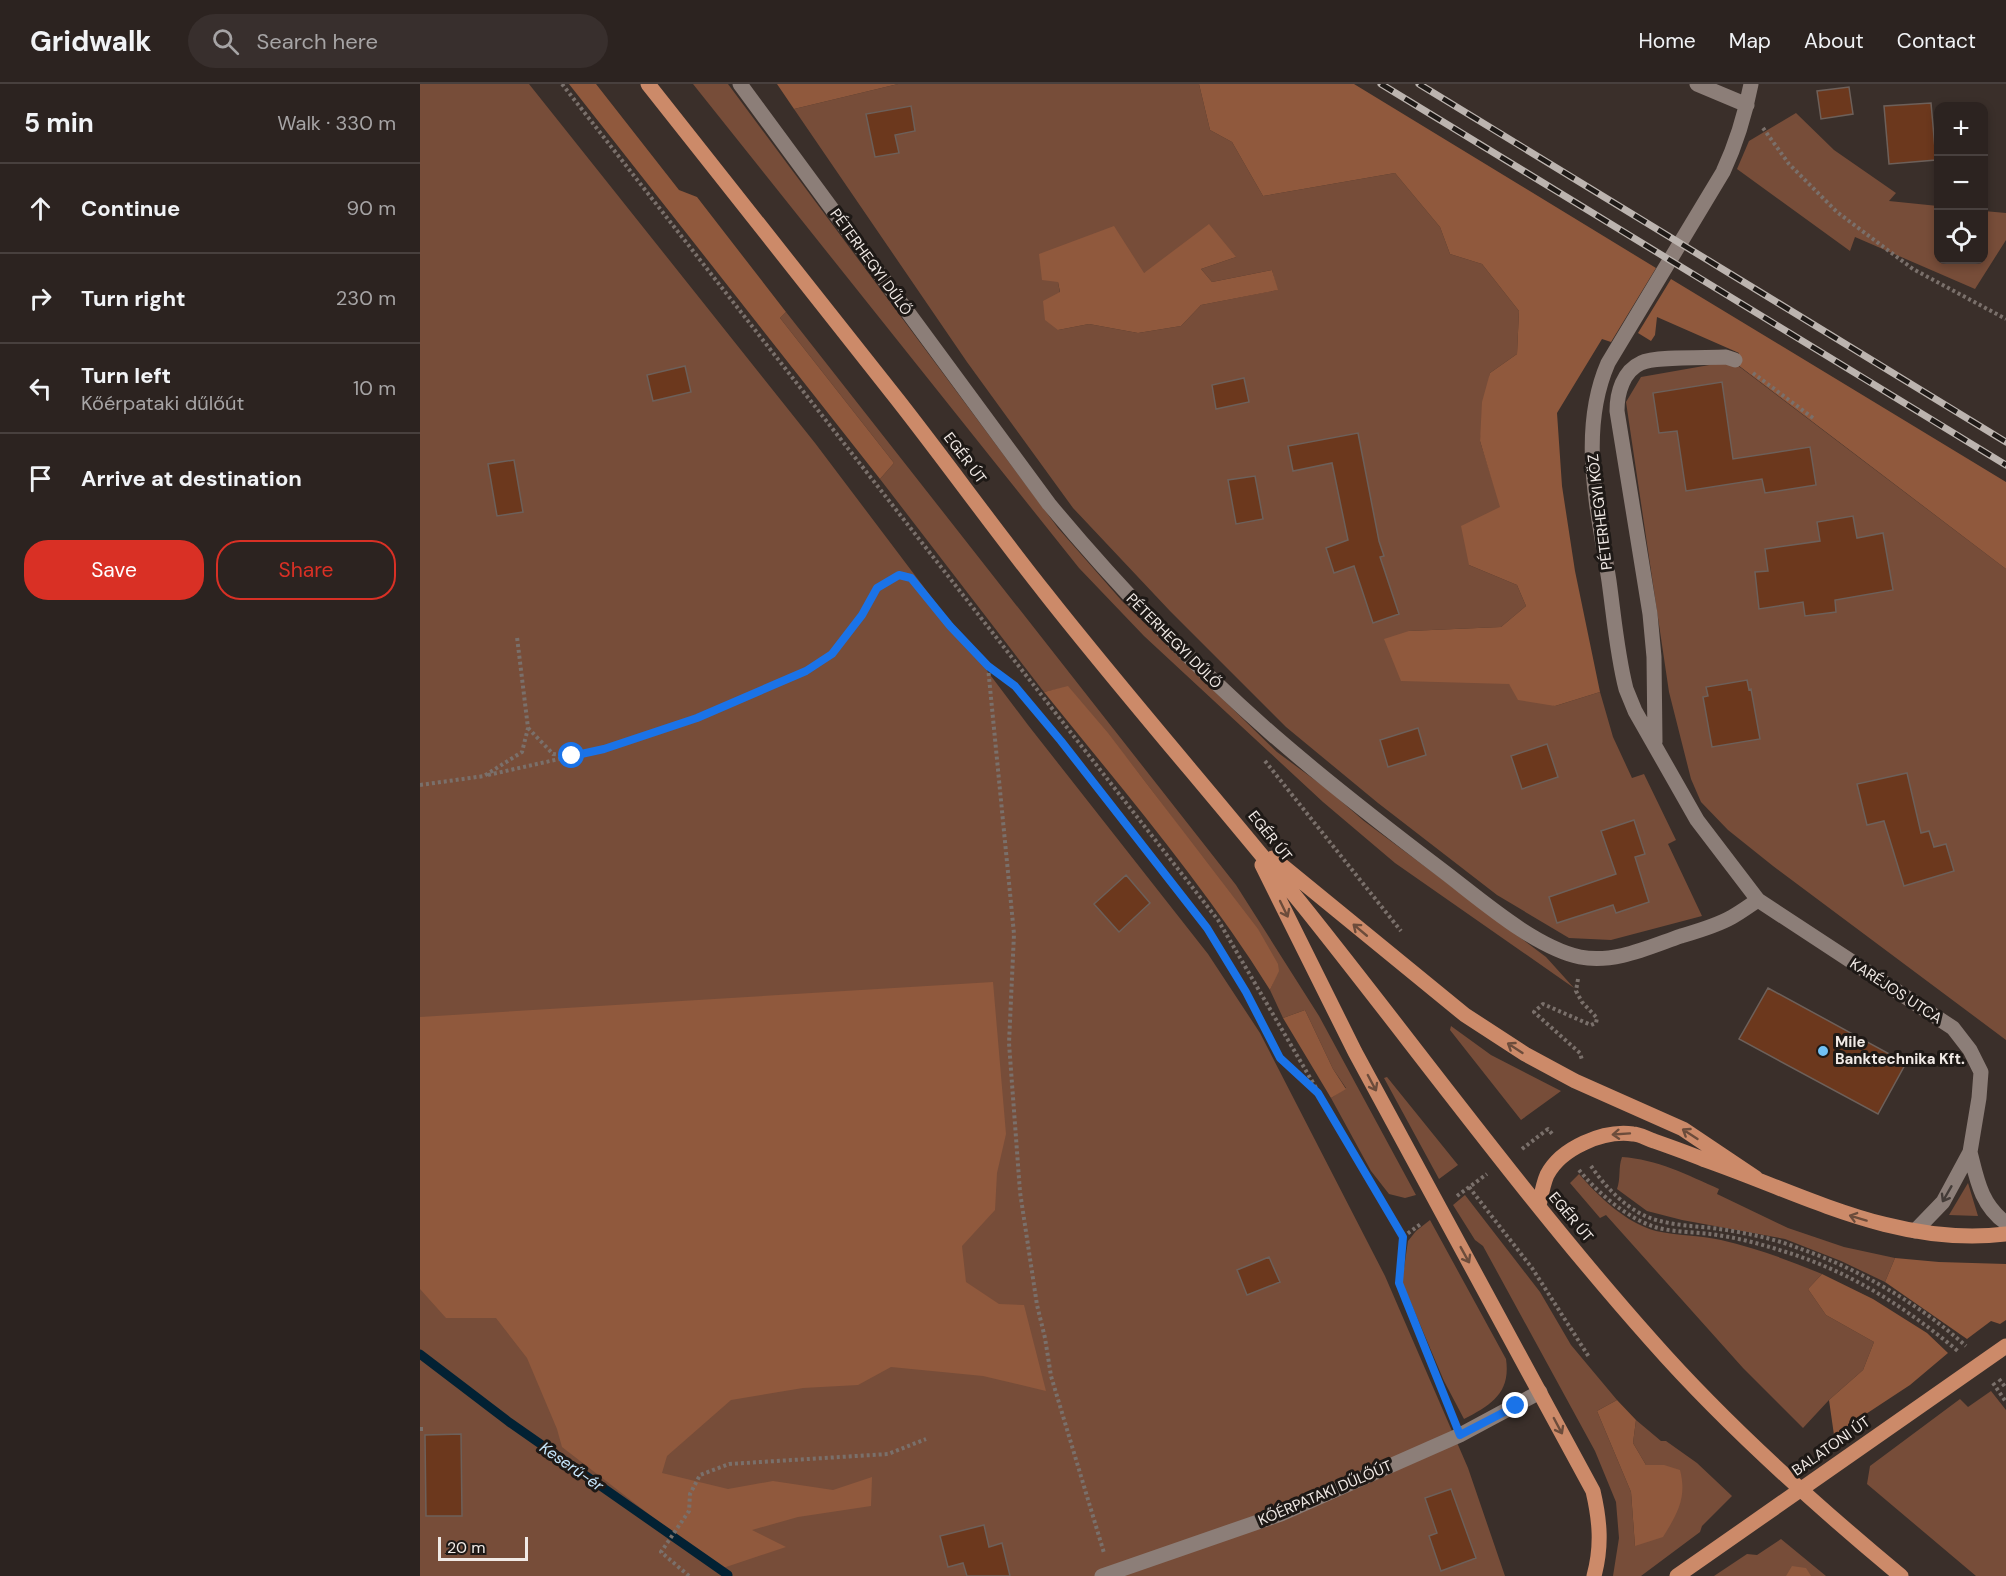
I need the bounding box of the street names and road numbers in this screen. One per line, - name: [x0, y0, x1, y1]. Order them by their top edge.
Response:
- street label: PÉTERHEGYI DŰLŐ: [825, 205, 917, 319]
- street label: EGÉR ÚT: [939, 428, 991, 488]
- street label: PÉTERHEGYI KÖZ: [1583, 453, 1617, 571]
- street label: PÉTERHEGYI DŰLŐ: [1122, 589, 1226, 693]
- street label: EGÉR ÚT: [1244, 807, 1296, 865]
- street label: KARÉJOS UTCA: [1846, 954, 1946, 1028]
- street label: EGÉR ÚT: [1544, 1188, 1598, 1246]
- street label: BALATONI ÚT: [1788, 1412, 1874, 1480]
- street label: KŐÉRPATAKI DŰLŐÚT: [1255, 1456, 1395, 1530]

